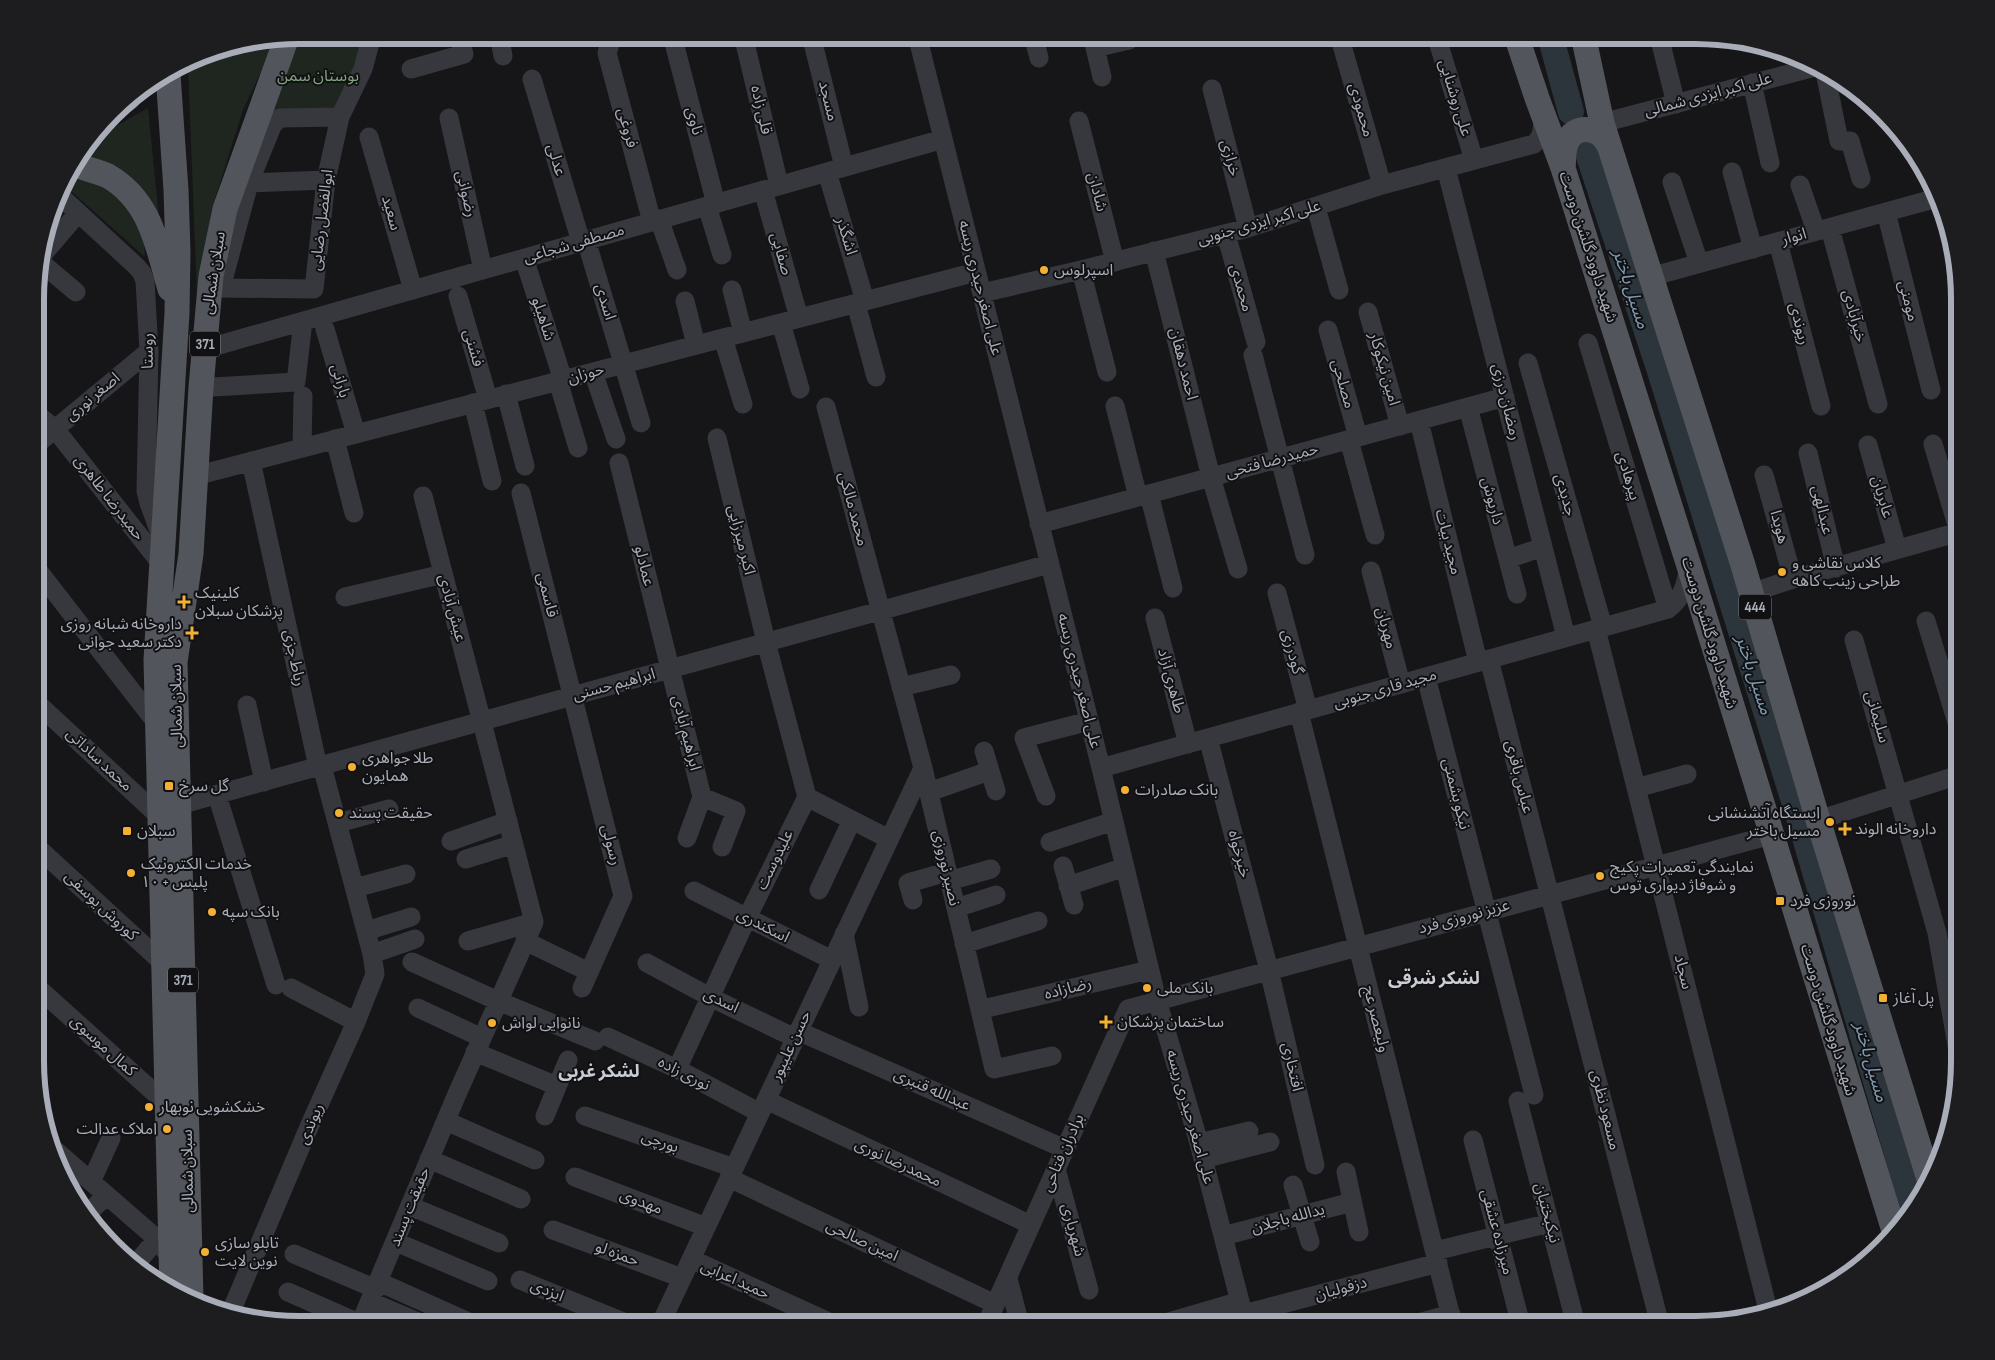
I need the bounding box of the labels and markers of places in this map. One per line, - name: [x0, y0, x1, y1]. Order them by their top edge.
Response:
- place label: اسپرلوس: [1054, 261, 1113, 280]
- marker: اسپرلوس: [1038, 264, 1050, 276]
- place label: کلاس نقاشی و طراحی زینب کاهه: [1792, 554, 1900, 591]
- marker: کلاس نقاشی و طراحی زینب کاهه: [1776, 566, 1788, 578]
- place label: کلینیک پزشکان سبلان: [195, 584, 283, 621]
- marker: کلینیک پزشکان سبلان: [177, 595, 191, 609]
- place label: داروخانه شبانه روزی دکتر سعید جوانی: [60, 615, 182, 652]
- marker: داروخانه شبانه روزی دکتر سعید جوانی: [186, 627, 198, 639]
- place label: طلا جواهری همایون: [362, 749, 434, 786]
- marker: طلا جواهری همایون: [346, 761, 358, 773]
- place label: گل سرخ: [179, 777, 229, 798]
- marker: گل سرخ: [163, 780, 175, 792]
- place label: بانک صادرات: [1135, 781, 1218, 800]
- marker: بانک صادرات: [1119, 784, 1131, 796]
- place label: ایستگاه آتشنشانی مسیل باختر: [1708, 803, 1820, 841]
- place label: حقیقت پسند: [349, 804, 433, 823]
- marker: حقیقت پسند: [333, 807, 345, 819]
- marker: ایستگاه آتشنشانی مسیل باختر: [1824, 816, 1836, 828]
- place label: داروخانه الوند: [1855, 820, 1937, 839]
- place label: سبلان: [137, 822, 176, 841]
- marker: داروخانه الوند: [1839, 823, 1851, 835]
- marker: سبلان: [121, 825, 133, 837]
- place label: خدمات الکترونیک پلیس + ۱۰: [141, 855, 252, 892]
- place label: نمایندگی تعمیرات پکیج و شوفاژ دیواری توس: [1610, 858, 1754, 895]
- marker: خدمات الکترونیک پلیس + ۱۰: [125, 867, 137, 879]
- marker: نمایندگی تعمیرات پکیج و شوفاژ دیواری توس: [1594, 870, 1606, 882]
- place label: نوروزی فرد: [1790, 892, 1856, 911]
- marker: نوروزی فرد: [1774, 895, 1786, 907]
- place label: بانک سپه: [222, 903, 280, 922]
- marker: بانک سپه: [206, 906, 218, 918]
- place label: بانک ملی: [1157, 979, 1213, 998]
- marker: بانک ملی: [1141, 982, 1153, 994]
- place label: پل آغاز: [1892, 988, 1934, 1008]
- marker: پل آغاز: [1877, 992, 1889, 1004]
- place label: ساختمان پزشکان: [1117, 1013, 1224, 1032]
- place label: نانوایی لواش: [502, 1014, 581, 1033]
- marker: ساختمان پزشکان: [1099, 1015, 1113, 1029]
- marker: نانوایی لواش: [486, 1017, 498, 1029]
- place label: خشکشویی نوبهار: [158, 1098, 265, 1117]
- marker: خشکشویی نوبهار: [143, 1101, 155, 1113]
- place label: املاک عدالت: [77, 1120, 157, 1139]
- marker: املاک عدالت: [161, 1123, 173, 1135]
- place label: تابلو سازی نوین لایت: [215, 1234, 279, 1271]
- marker: تابلو سازی نوین لایت: [199, 1246, 211, 1258]

